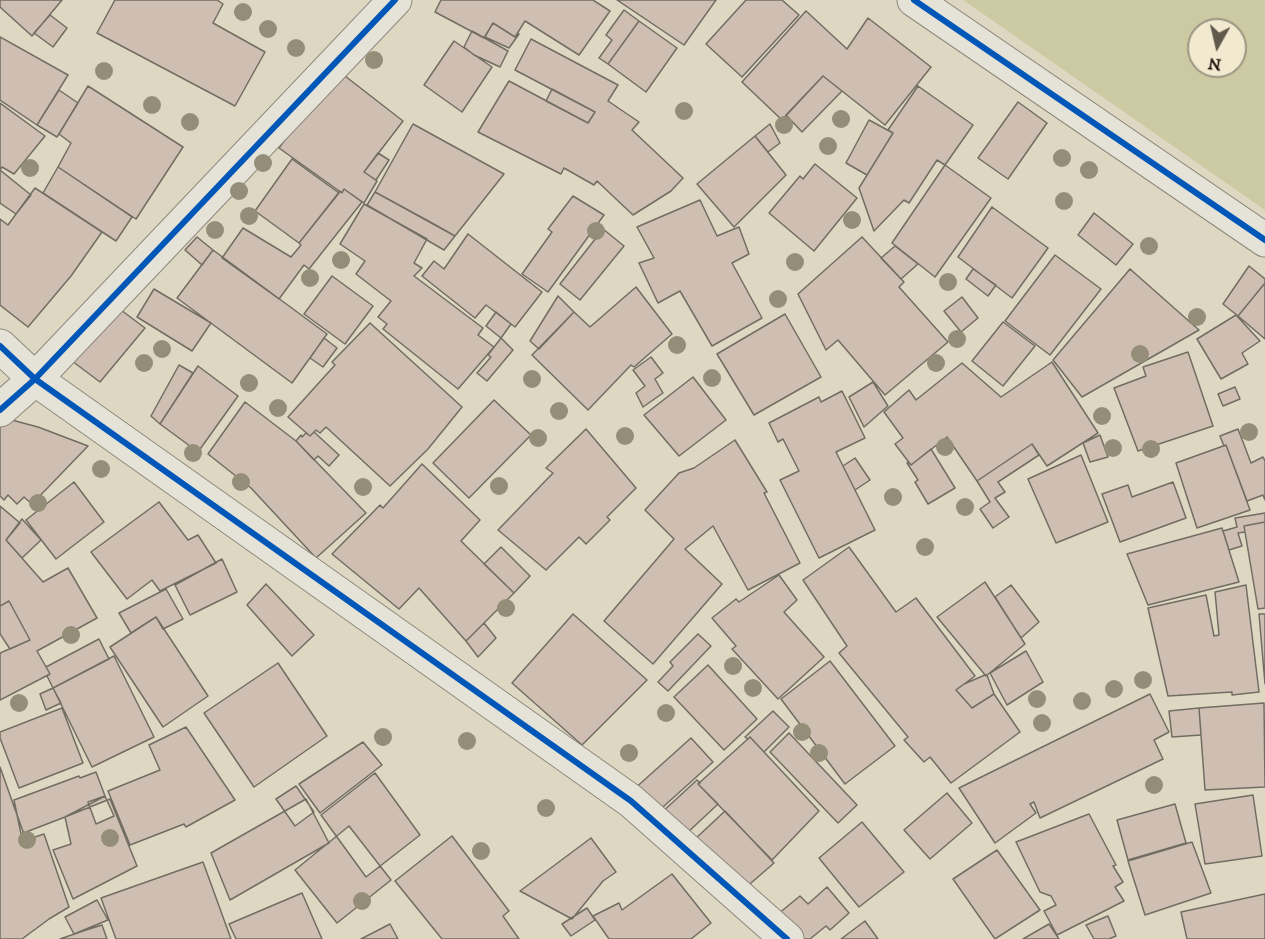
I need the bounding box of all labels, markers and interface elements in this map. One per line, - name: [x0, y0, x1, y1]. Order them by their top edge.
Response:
- north arrow: [1187, 18, 1247, 78]
- text: N: [1207, 53, 1223, 75]

